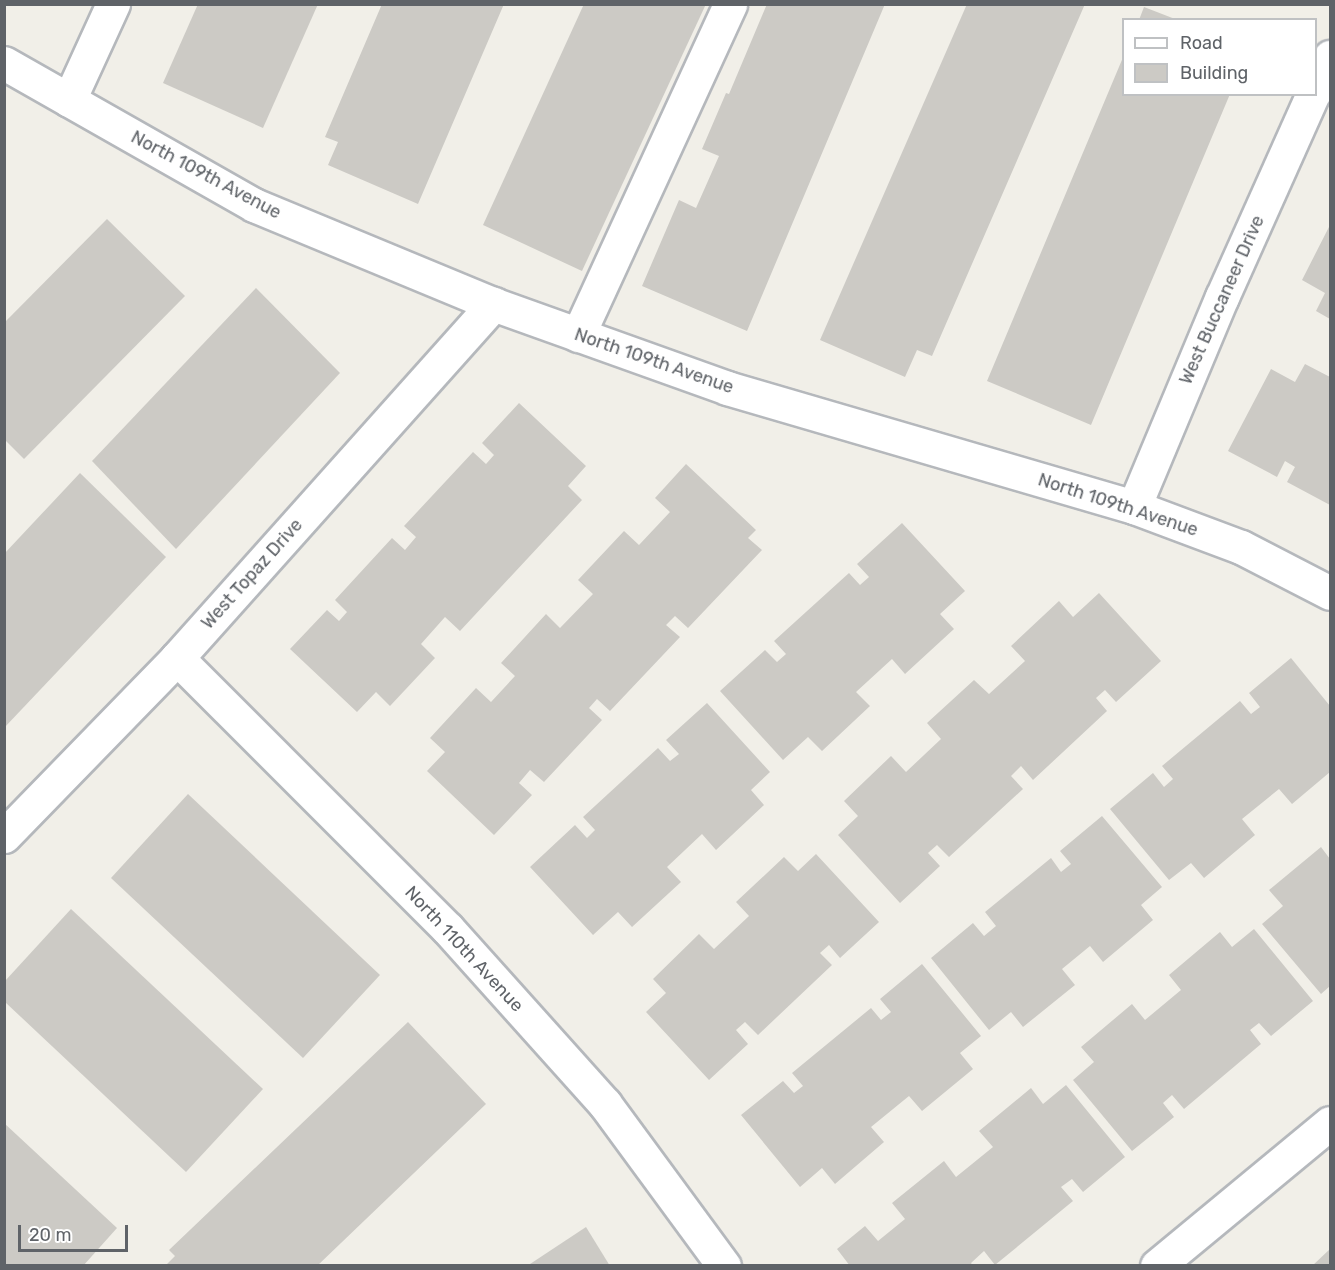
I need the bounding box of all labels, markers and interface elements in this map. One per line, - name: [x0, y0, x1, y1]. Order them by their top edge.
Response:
- legend: [1122, 18, 1317, 96]
- text: Road: [1180, 32, 1223, 54]
- text: Building: [1180, 62, 1248, 84]
- street label: North 109th Avenue: [127, 126, 285, 224]
- street label: West Buccaneer Drive: [1175, 212, 1269, 388]
- street label: North 109th Avenue: [571, 324, 737, 398]
- street label: North 109th Avenue: [1035, 469, 1201, 541]
- street label: West Topaz Drive: [197, 514, 307, 634]
- street label: North 110th Avenue: [400, 882, 528, 1016]
- scale bar: [21, 1213, 130, 1251]
- text: 20 m: [29, 1224, 71, 1246]

